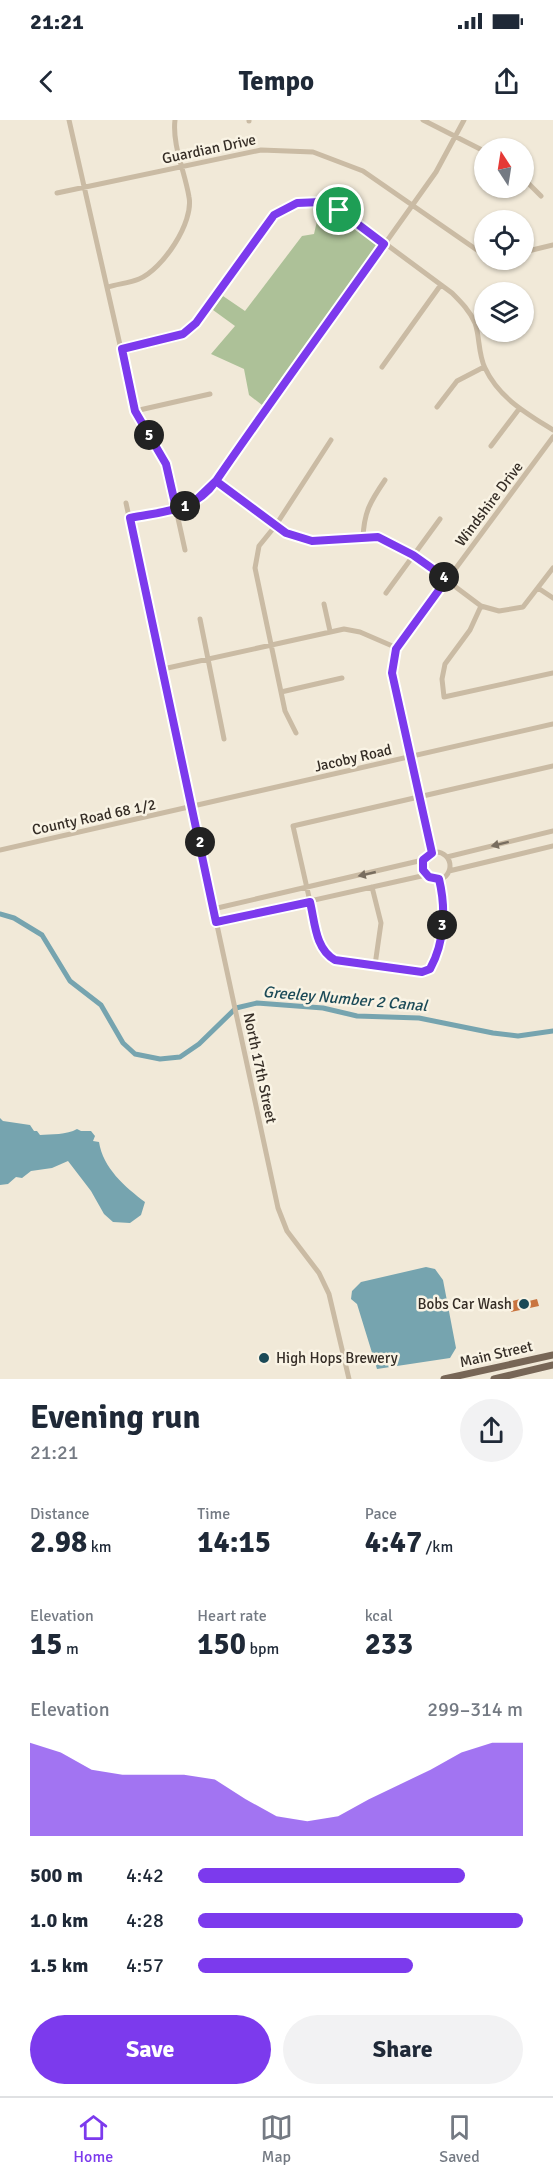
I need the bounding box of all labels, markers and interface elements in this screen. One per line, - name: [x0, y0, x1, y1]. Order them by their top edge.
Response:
- text: 21:21: [30, 8, 84, 35]
- icon: back: [30, 65, 63, 98]
- text: Tempo: [239, 65, 314, 98]
- icon: share: [490, 65, 523, 98]
- street label: Guardian Drive: [160, 130, 258, 168]
- north arrow: [474, 138, 534, 198]
- map controls: [474, 138, 534, 342]
- pin: [313, 184, 364, 235]
- icon: arrive: [322, 193, 355, 226]
- button: locate: [474, 210, 534, 270]
- button: layers: [474, 282, 534, 342]
- pin: 5: [134, 420, 164, 450]
- text: 5: [145, 425, 153, 445]
- street label: Windshire Drive: [451, 458, 527, 550]
- pin: 1: [170, 491, 200, 521]
- text: 1: [181, 496, 189, 516]
- pin: 4: [429, 562, 459, 592]
- text: 4: [440, 567, 448, 587]
- street label: Jacoby Road: [312, 740, 394, 776]
- street label: County Road 68 1/2: [30, 795, 158, 839]
- pin: 2: [185, 827, 215, 857]
- text: 2: [196, 832, 204, 852]
- one-way arrow: [491, 839, 509, 849]
- one-way arrow: [357, 869, 376, 879]
- pin: 3: [427, 910, 457, 940]
- text: 3: [438, 915, 446, 935]
- water label: Greeley Number 2 Canal: [262, 982, 429, 1016]
- street label: North 17th Street: [239, 1011, 281, 1125]
- place label: Bobs Car Wash: [417, 1295, 512, 1313]
- marker: Bobs Car Wash: [517, 1297, 531, 1311]
- street label: Main Street: [458, 1337, 534, 1371]
- place label: High Hops Brewery: [276, 1349, 398, 1367]
- marker: High Hops Brewery: [257, 1351, 271, 1365]
- text: Evening run: [30, 1397, 200, 1438]
- button: share: [460, 1399, 523, 1462]
- text: 21:21: [30, 1440, 79, 1465]
- text: Distance: [30, 1504, 90, 1524]
- text: Time: [197, 1504, 230, 1524]
- text: Pace: [365, 1504, 397, 1524]
- text: 2.98: [30, 1524, 87, 1561]
- text: 14:15: [197, 1524, 271, 1561]
- text: 4:47: [365, 1524, 422, 1561]
- text: km: [87, 1537, 112, 1557]
- text: /km: [422, 1537, 453, 1557]
- text: Elevation: [30, 1606, 94, 1626]
- text: Heart rate: [197, 1606, 267, 1626]
- text: kcal: [365, 1606, 393, 1626]
- text: 15: [30, 1626, 62, 1663]
- text: 150: [197, 1626, 246, 1663]
- text: 233: [365, 1626, 413, 1663]
- text: m: [62, 1639, 79, 1659]
- text: bpm: [246, 1639, 279, 1659]
- text: Elevation: [30, 1697, 110, 1722]
- text: 299–314 m: [427, 1697, 523, 1722]
- text: 500 m: [30, 1863, 83, 1888]
- text: 4:42: [126, 1863, 164, 1888]
- text: 1.0 km: [30, 1908, 88, 1933]
- text: 4:28: [126, 1908, 164, 1933]
- text: 1.5 km: [30, 1953, 88, 1978]
- text: 4:57: [126, 1953, 164, 1978]
- button: Save: [30, 2015, 271, 2084]
- button: Share: [283, 2015, 523, 2084]
- tab: Home: [73, 2111, 113, 2167]
- tab: Map: [260, 2111, 293, 2167]
- tab: Saved: [439, 2111, 480, 2167]

